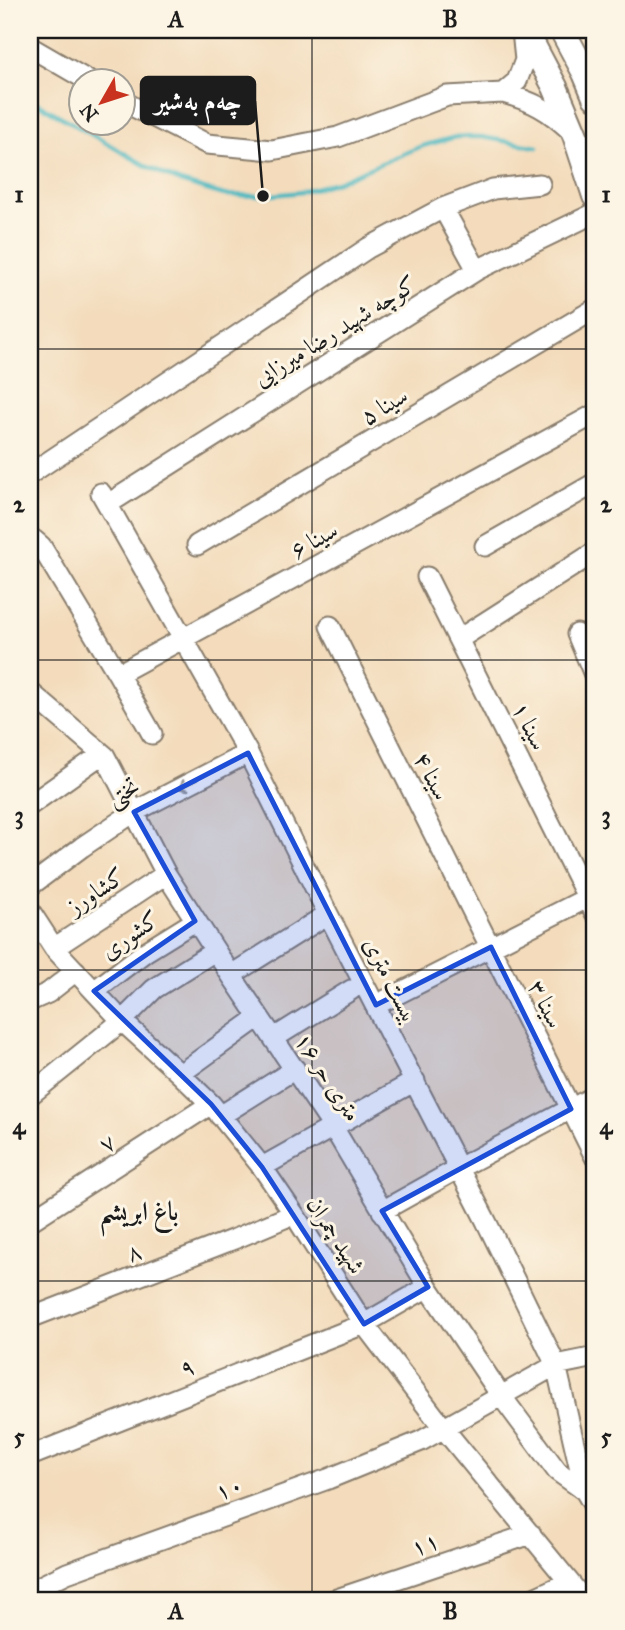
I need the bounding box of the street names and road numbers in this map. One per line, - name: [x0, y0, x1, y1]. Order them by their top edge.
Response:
- street label: کوچه شهید رضا میرزایی: [248, 269, 423, 395]
- street label: سینا ۵: [355, 380, 413, 432]
- street label: سینا ۶: [285, 515, 343, 565]
- street label: ۱ سینا: [506, 697, 554, 755]
- street label: سینا ۴: [407, 747, 457, 805]
- street label: تختی: [101, 771, 146, 815]
- street label: کشاورز: [60, 861, 131, 922]
- street label: کشوری: [95, 904, 165, 966]
- street label: بیست متری: [357, 932, 425, 1028]
- street label: سینا ۳: [522, 975, 570, 1033]
- street label: ۱۶ متری حر: [288, 1027, 368, 1127]
- street label: ۷: [93, 1127, 121, 1159]
- street label: شهید چمران: [300, 1191, 372, 1279]
- street label: ۸: [122, 1235, 146, 1269]
- street label: ۹: [175, 1350, 199, 1384]
- street label: ۱۰: [211, 1469, 247, 1507]
- street label: ۱۱: [407, 1525, 443, 1563]

